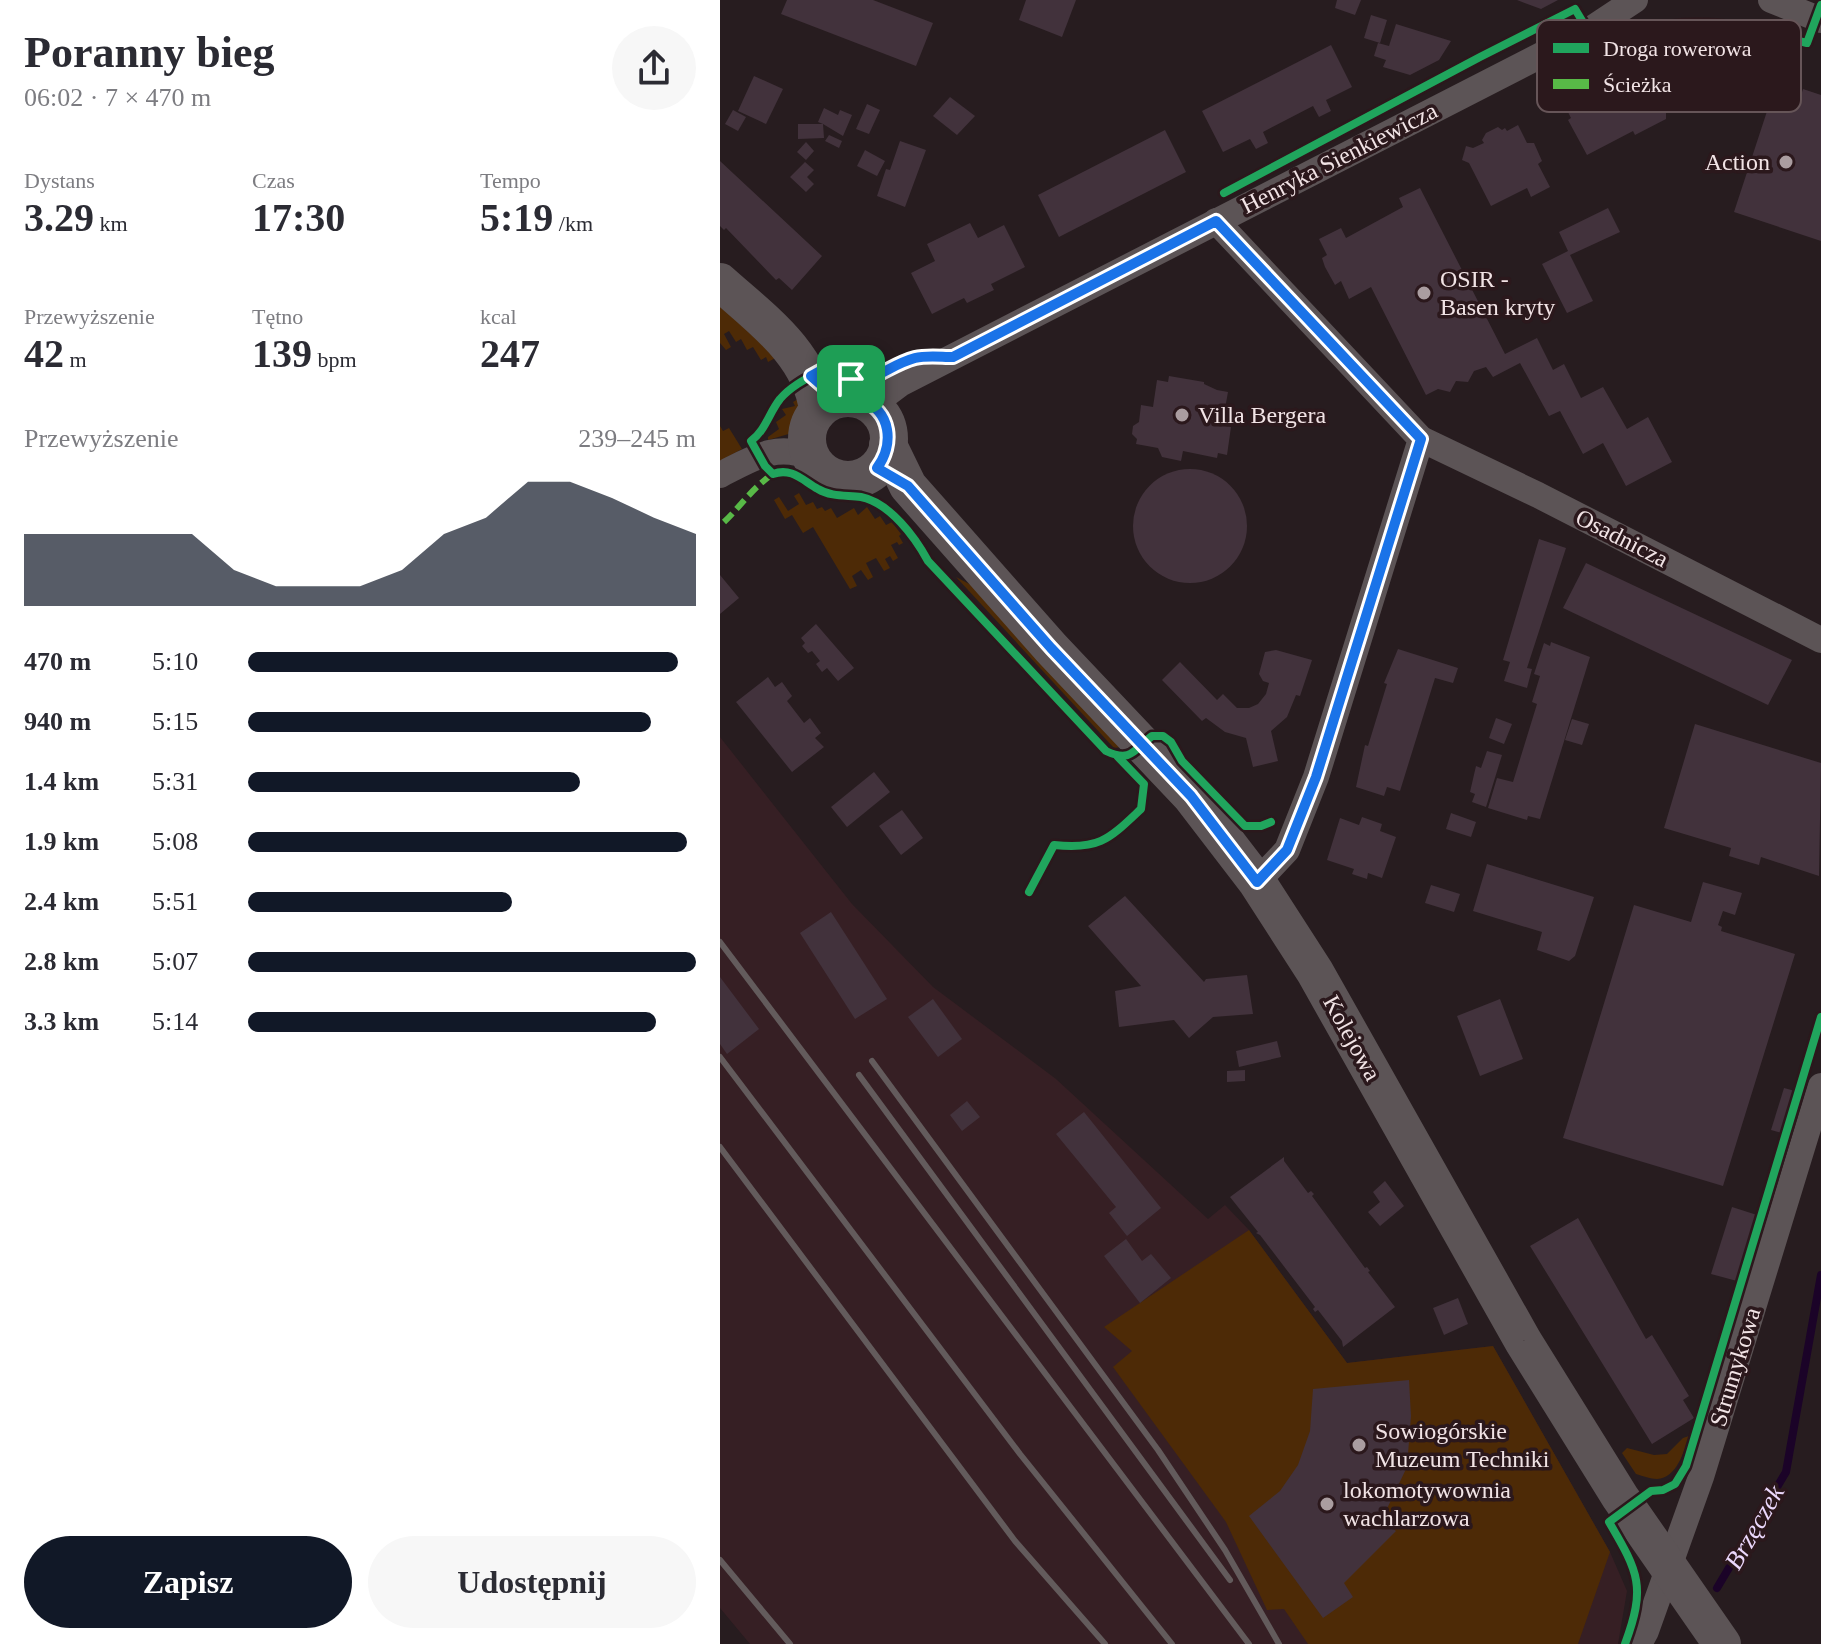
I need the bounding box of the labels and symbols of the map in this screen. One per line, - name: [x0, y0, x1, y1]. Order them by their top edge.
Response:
- legend: [1537, 20, 1801, 112]
- text: Droga rowerowa: [1603, 36, 1752, 61]
- text: Ścieżka: [1603, 72, 1672, 97]
- street label: Henryka Sienkiewicza: [1237, 97, 1442, 219]
- place label: Action: [1705, 149, 1770, 175]
- marker: Action: [1777, 153, 1795, 171]
- place label: OSIR - Basen kryty: [1440, 266, 1555, 320]
- marker: OSIR - Basen kryty: [1415, 284, 1433, 302]
- pin: [817, 345, 885, 413]
- place label: Villa Bergera: [1198, 402, 1326, 428]
- marker: Villa Bergera: [1173, 406, 1191, 424]
- street label: Osadnicza: [1572, 504, 1673, 572]
- street label: Kolejowa: [1318, 991, 1386, 1085]
- street label: Strumykowa: [1705, 1304, 1765, 1429]
- place label: Sowiogórskie Muzeum Techniki: [1375, 1418, 1550, 1472]
- marker: Sowiogórskie Muzeum Techniki: [1350, 1436, 1368, 1454]
- place label: lokomotywownia wachlarzowa: [1343, 1477, 1511, 1531]
- water label: Brzęczek: [1719, 1480, 1790, 1575]
- marker: lokomotywownia wachlarzowa: [1318, 1495, 1336, 1513]

